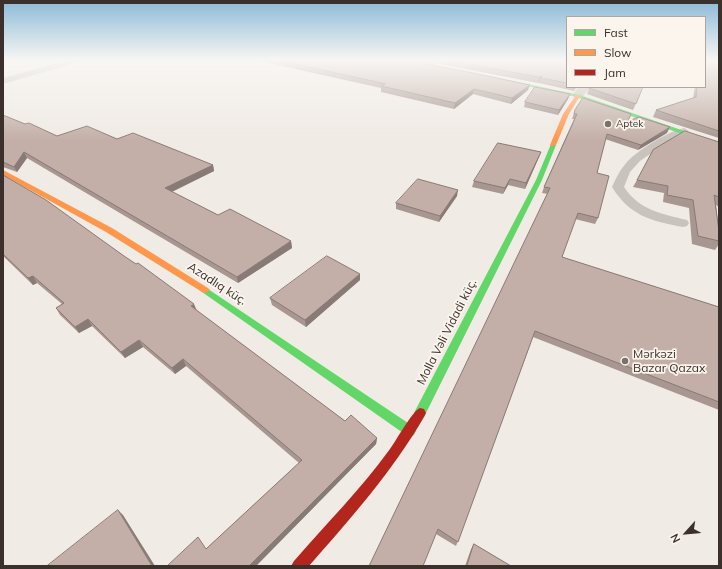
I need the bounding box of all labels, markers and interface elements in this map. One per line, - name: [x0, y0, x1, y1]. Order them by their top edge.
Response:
- legend: [566, 16, 706, 88]
- text: Fast: [604, 25, 628, 40]
- text: Slow: [604, 45, 632, 60]
- text: Jam: [604, 65, 626, 80]
- place label: Aptek: [616, 118, 643, 130]
- marker: Aptek: [603, 119, 613, 129]
- street label: Azadlıq küç.: [185, 260, 249, 308]
- street label: Molla Vəli Vidadi küç.: [414, 277, 480, 387]
- place label: Mərkəzi Bazar Qazax: [633, 347, 705, 375]
- marker: Mərkəzi Bazar Qazax: [620, 356, 630, 366]
- north arrow: [666, 513, 706, 553]
- text: N: [667, 532, 683, 545]

